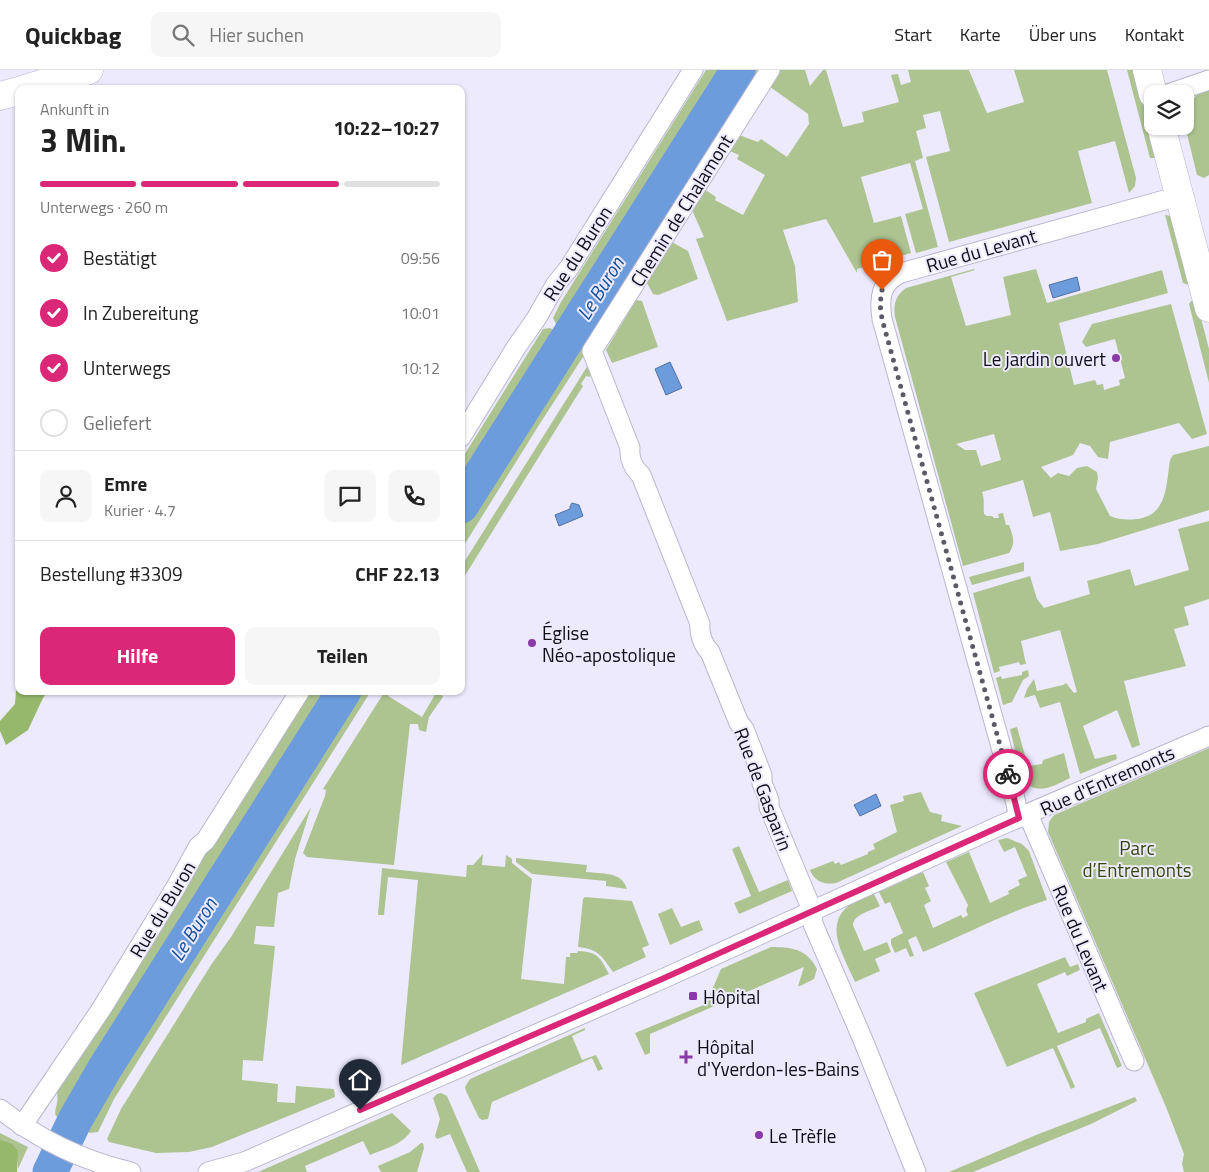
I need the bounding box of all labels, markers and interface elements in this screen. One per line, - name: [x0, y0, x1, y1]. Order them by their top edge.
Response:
- search box: [151, 12, 501, 57]
- text: Quickbag: [25, 17, 121, 53]
- text: Hier suchen: [209, 20, 304, 49]
- icon: search: [169, 21, 197, 49]
- text: Start: [894, 21, 932, 48]
- text: Karte: [960, 21, 1001, 48]
- text: Über uns: [1029, 21, 1097, 48]
- text: Kontakt: [1125, 21, 1184, 48]
- map controls: [1144, 85, 1194, 135]
- button: layers: [1144, 85, 1194, 135]
- text: Ankunft in: [40, 97, 109, 121]
- text: 10:22–10:27: [333, 113, 440, 142]
- text: 3 Min.: [40, 116, 127, 164]
- street label: Chemin de Chalamont: [622, 128, 740, 292]
- text: Unterwegs · 260 m: [40, 195, 168, 219]
- street label: Rue du Buron: [535, 200, 619, 306]
- street label: Rue du Levant: [922, 220, 1040, 280]
- pin: [861, 239, 903, 290]
- text: Bestätigt: [83, 243, 157, 272]
- icon: check: [40, 244, 68, 272]
- text: 09:56: [401, 246, 440, 270]
- icon: bag: [868, 246, 896, 274]
- water label: Le Buron: [568, 249, 632, 326]
- text: In Zubereitung: [83, 298, 199, 327]
- icon: check: [40, 299, 68, 327]
- text: 10:01: [401, 301, 440, 325]
- place label: Le jardin ouvert: [983, 344, 1106, 373]
- marker: Le jardin ouvert: [1110, 352, 1122, 364]
- text: Unterwegs: [83, 353, 171, 382]
- icon: check: [40, 354, 68, 382]
- text: 10:12: [401, 356, 440, 380]
- text: Geliefert: [83, 408, 151, 437]
- text: Emre: [104, 469, 147, 498]
- button: person: [40, 470, 92, 522]
- button: chat: [324, 470, 376, 522]
- button: phone: [388, 470, 440, 522]
- text: Kurier · 4.7: [104, 498, 176, 522]
- text: Bestellung #3309: [40, 559, 183, 588]
- text: CHF 22.13: [355, 559, 440, 588]
- place label: Église Néo-apostolique: [542, 618, 676, 669]
- button: Hilfe: [40, 627, 235, 685]
- button: Teilen: [245, 627, 440, 685]
- marker: Église Néo-apostolique: [526, 637, 538, 649]
- street label: Rue de Gasparin: [727, 723, 801, 855]
- street label: Rue d'Entremonts: [1035, 737, 1179, 823]
- courier: [983, 749, 1033, 799]
- icon: bike: [994, 760, 1022, 788]
- park label: Parc d’Entremonts: [1082, 833, 1192, 884]
- street label: Rue du Buron: [122, 855, 202, 963]
- street label: Rue du Levant: [1045, 880, 1117, 996]
- water label: Le Buron: [161, 890, 225, 967]
- place label: Hôpital: [703, 982, 761, 1011]
- marker: Hôpital: [687, 990, 699, 1002]
- place label: Hôpital d'Yverdon-les-Bains: [697, 1032, 859, 1083]
- marker: Hôpital d'Yverdon-les-Bains: [679, 1050, 693, 1064]
- pin: [339, 1059, 381, 1110]
- icon: home: [346, 1066, 374, 1094]
- place label: Le Trèfle: [769, 1121, 836, 1150]
- marker: Le Trèfle: [753, 1129, 765, 1141]

